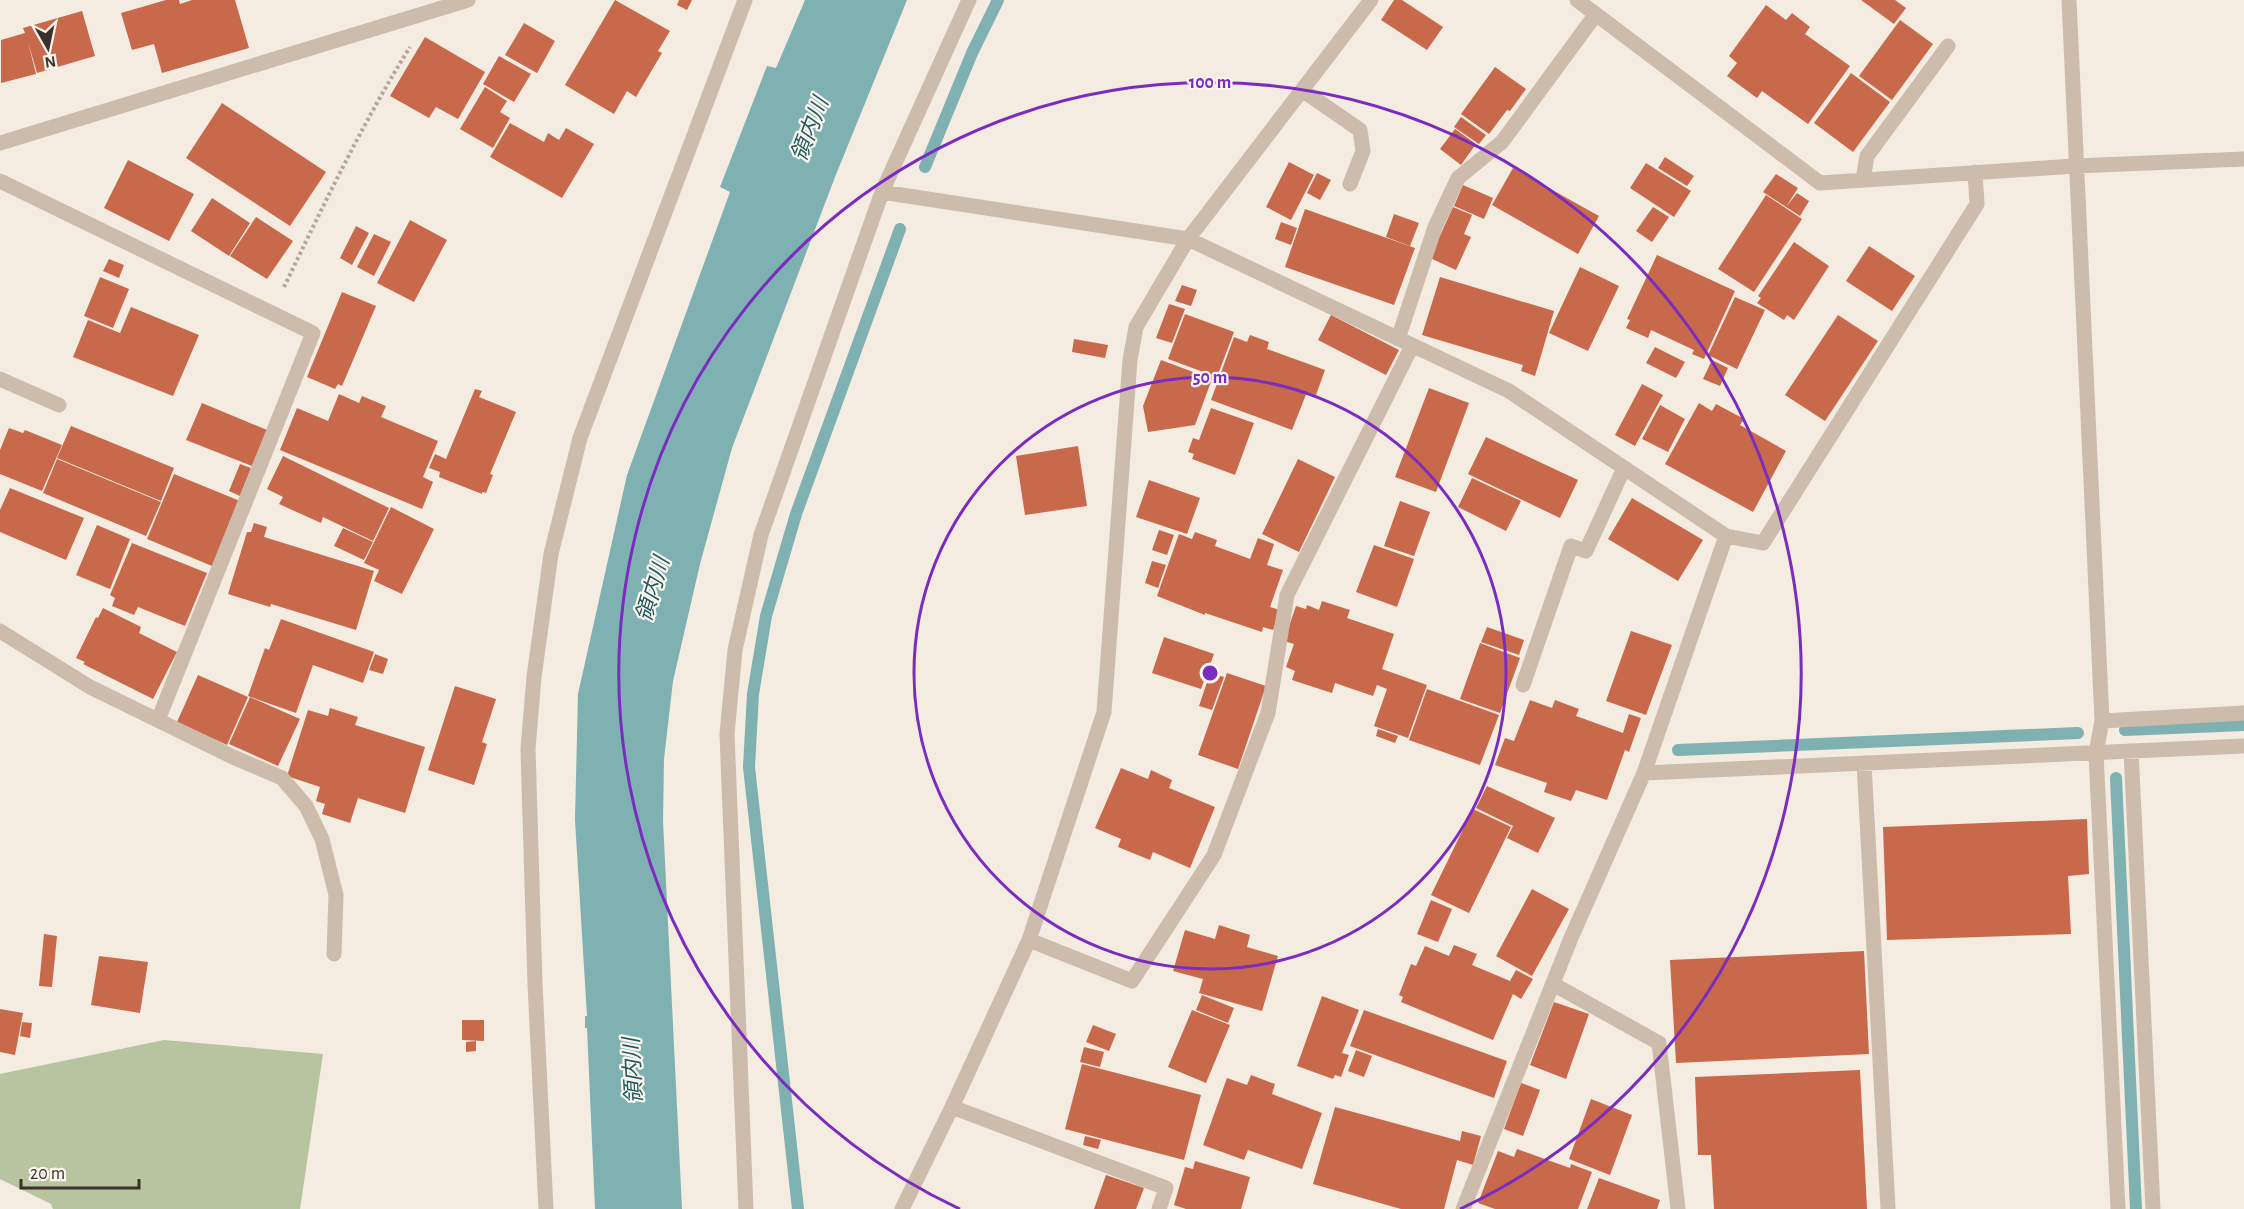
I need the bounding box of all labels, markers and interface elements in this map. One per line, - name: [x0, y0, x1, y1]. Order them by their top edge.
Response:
- north arrow: [18, 18, 78, 78]
- text: N: [43, 53, 57, 71]
- text: 100 m: [1189, 74, 1231, 92]
- water label: 領内川: [787, 92, 833, 164]
- text: 50 m: [1193, 369, 1227, 387]
- water label: 領内川: [632, 552, 674, 624]
- centre of rings: [1200, 663, 1220, 683]
- water label: 領内川: [619, 1035, 646, 1105]
- scale bar: [21, 1152, 140, 1190]
- text: 20 m: [30, 1165, 65, 1183]

